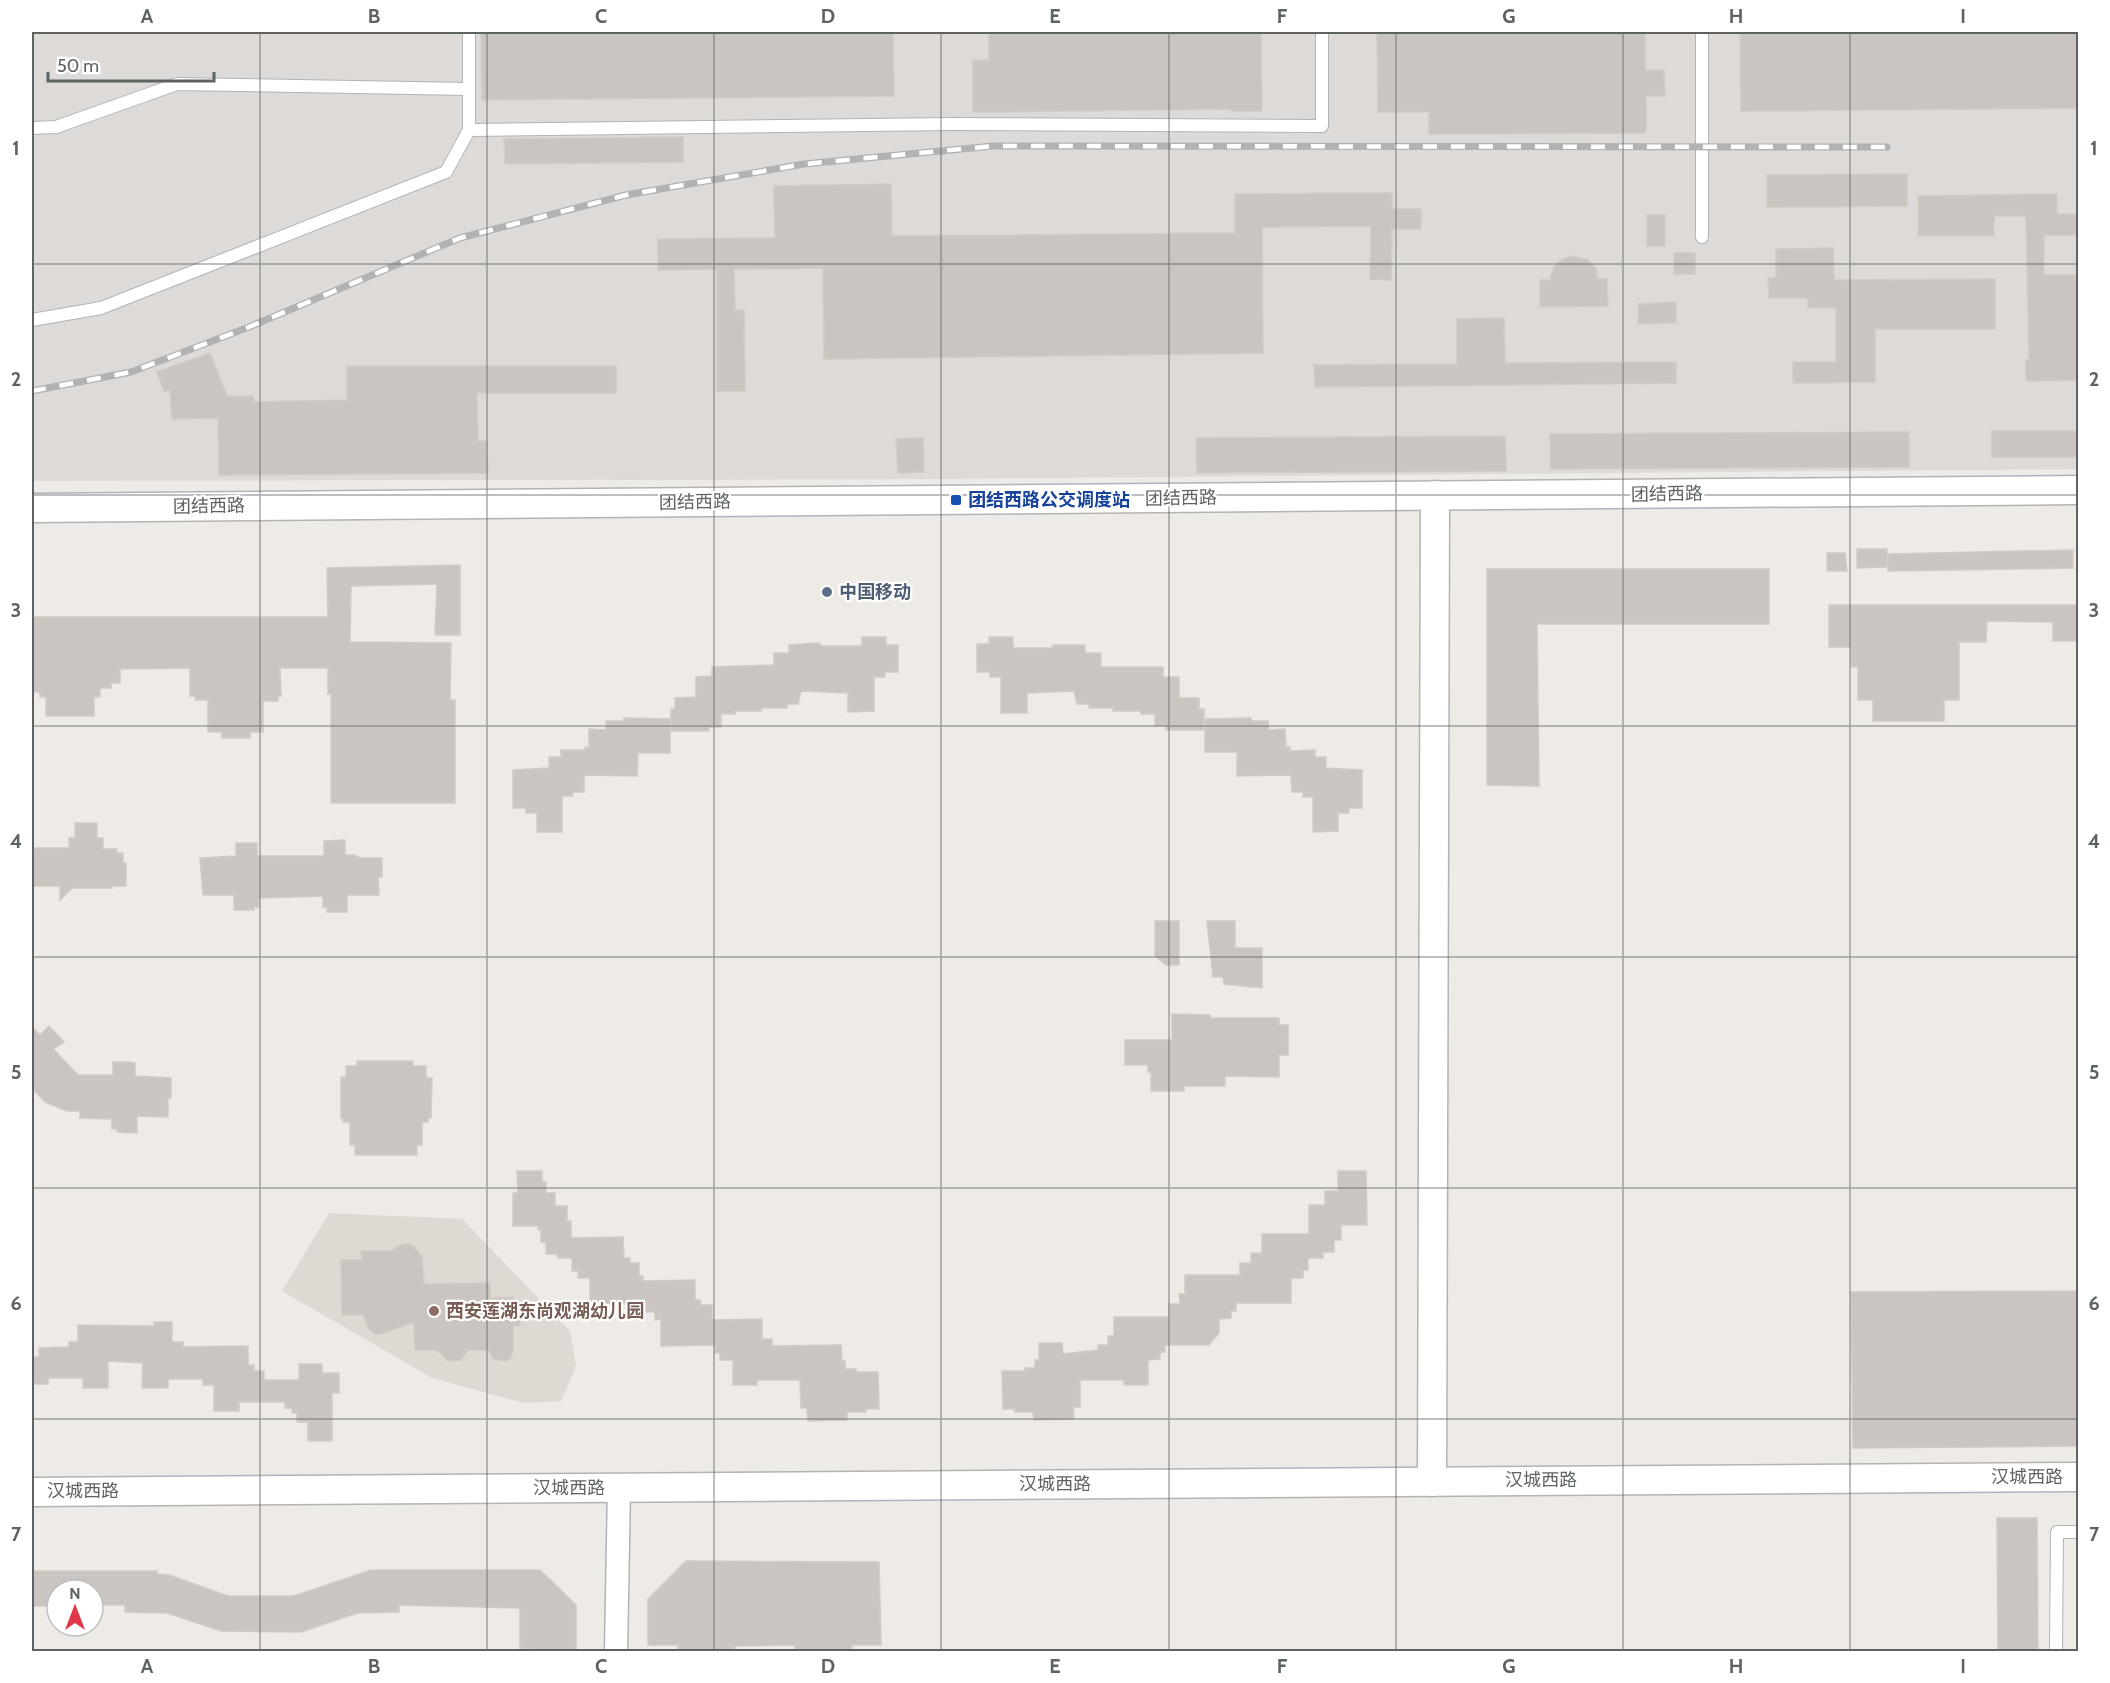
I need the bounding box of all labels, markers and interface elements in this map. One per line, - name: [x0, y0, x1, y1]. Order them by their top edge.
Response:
- text: A: [141, 4, 154, 28]
- text: B: [368, 4, 380, 28]
- text: C: [595, 4, 607, 28]
- text: D: [821, 4, 835, 28]
- text: E: [1049, 4, 1061, 28]
- text: F: [1277, 4, 1288, 28]
- text: G: [1502, 4, 1516, 28]
- text: H: [1729, 4, 1743, 28]
- text: I: [1960, 4, 1966, 28]
- scale bar: [48, 45, 214, 83]
- text: 50 m: [57, 55, 99, 77]
- text: 1: [12, 136, 20, 160]
- text: 1: [2090, 136, 2098, 160]
- text: 2: [11, 367, 21, 391]
- text: 2: [2089, 367, 2099, 391]
- street label: 团结西路: [1631, 482, 1703, 506]
- street label: 团结西路: [1145, 486, 1217, 510]
- place label: 团结西路公交调度站: [968, 489, 1130, 511]
- street label: 团结西路: [659, 490, 731, 514]
- marker: 团结西路公交调度站: [949, 493, 963, 507]
- street label: 团结西路: [173, 494, 245, 518]
- place label: 中国移动: [839, 581, 911, 603]
- marker: 中国移动: [820, 585, 834, 599]
- text: 3: [11, 598, 21, 622]
- text: 3: [2089, 598, 2099, 622]
- text: 4: [10, 829, 22, 853]
- text: 4: [2088, 829, 2100, 853]
- text: 5: [11, 1060, 21, 1084]
- text: 5: [2089, 1060, 2099, 1084]
- text: 6: [10, 1291, 22, 1315]
- text: 6: [2088, 1291, 2100, 1315]
- place label: 西安莲湖东尚观湖幼儿园: [446, 1300, 644, 1322]
- marker: 西安莲湖东尚观湖幼儿园: [427, 1304, 441, 1318]
- street label: 汉城西路: [1991, 1466, 2063, 1488]
- street label: 汉城西路: [1505, 1469, 1577, 1491]
- street label: 汉城西路: [1019, 1473, 1091, 1495]
- street label: 汉城西路: [533, 1477, 605, 1499]
- street label: 汉城西路: [47, 1480, 119, 1502]
- text: 7: [11, 1522, 22, 1546]
- text: 7: [2089, 1522, 2100, 1546]
- north arrow: [45, 1578, 105, 1638]
- text: N: [69, 1584, 81, 1603]
- text: A: [141, 1654, 154, 1678]
- text: B: [368, 1654, 380, 1678]
- text: C: [595, 1654, 607, 1678]
- text: D: [821, 1654, 835, 1678]
- text: E: [1049, 1654, 1061, 1678]
- text: F: [1277, 1654, 1288, 1678]
- text: G: [1502, 1654, 1516, 1678]
- text: H: [1729, 1654, 1743, 1678]
- text: I: [1960, 1654, 1966, 1678]

